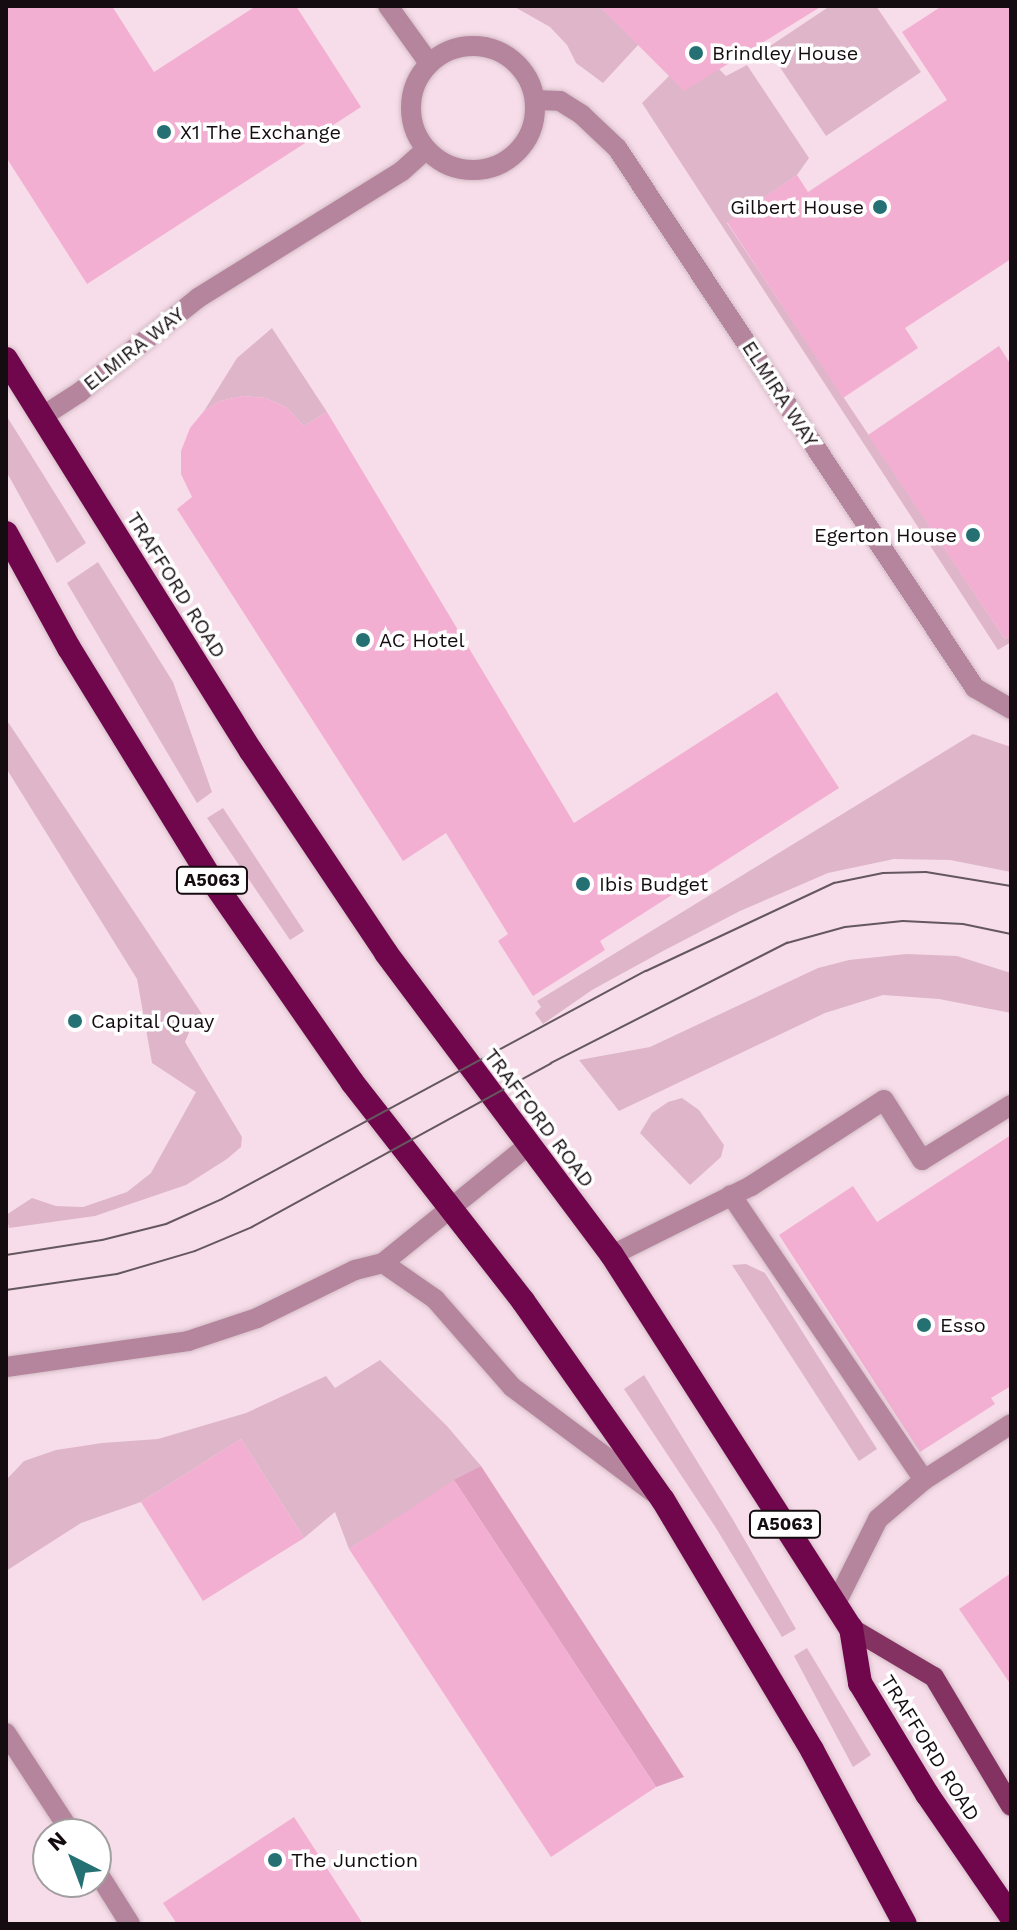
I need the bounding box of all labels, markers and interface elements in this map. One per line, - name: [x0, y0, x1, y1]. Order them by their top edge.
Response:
- place label: Brindley House: [712, 41, 859, 65]
- marker: Brindley House: [687, 44, 705, 62]
- place label: X1 The Exchange: [180, 120, 342, 144]
- marker: X1 The Exchange: [155, 123, 173, 141]
- place label: Gilbert House: [730, 195, 864, 219]
- marker: Gilbert House: [871, 198, 889, 216]
- street label: ELMIRA WAY: [78, 302, 190, 396]
- street label: ELMIRA WAY: [736, 336, 824, 452]
- street label: TRAFFORD ROAD: [121, 508, 231, 662]
- place label: Egerton House: [814, 523, 957, 547]
- marker: Egerton House: [964, 526, 982, 544]
- place label: AC Hotel: [379, 628, 465, 652]
- marker: AC Hotel: [354, 631, 372, 649]
- road number: A5063: [174, 866, 250, 894]
- place label: Ibis Budget: [599, 872, 708, 896]
- marker: Ibis Budget: [574, 875, 592, 893]
- place label: Capital Quay: [91, 1009, 215, 1033]
- marker: Capital Quay: [66, 1012, 84, 1030]
- street label: TRAFFORD ROAD: [479, 1044, 599, 1192]
- place label: Esso: [940, 1313, 986, 1337]
- marker: Esso: [915, 1316, 933, 1334]
- road number: A5063: [747, 1510, 823, 1538]
- street label: TRAFFORD ROAD: [875, 1671, 985, 1825]
- north arrow: [32, 1818, 112, 1898]
- text: N: [43, 1827, 71, 1856]
- place label: The Junction: [291, 1848, 419, 1872]
- marker: The Junction: [266, 1851, 284, 1869]

